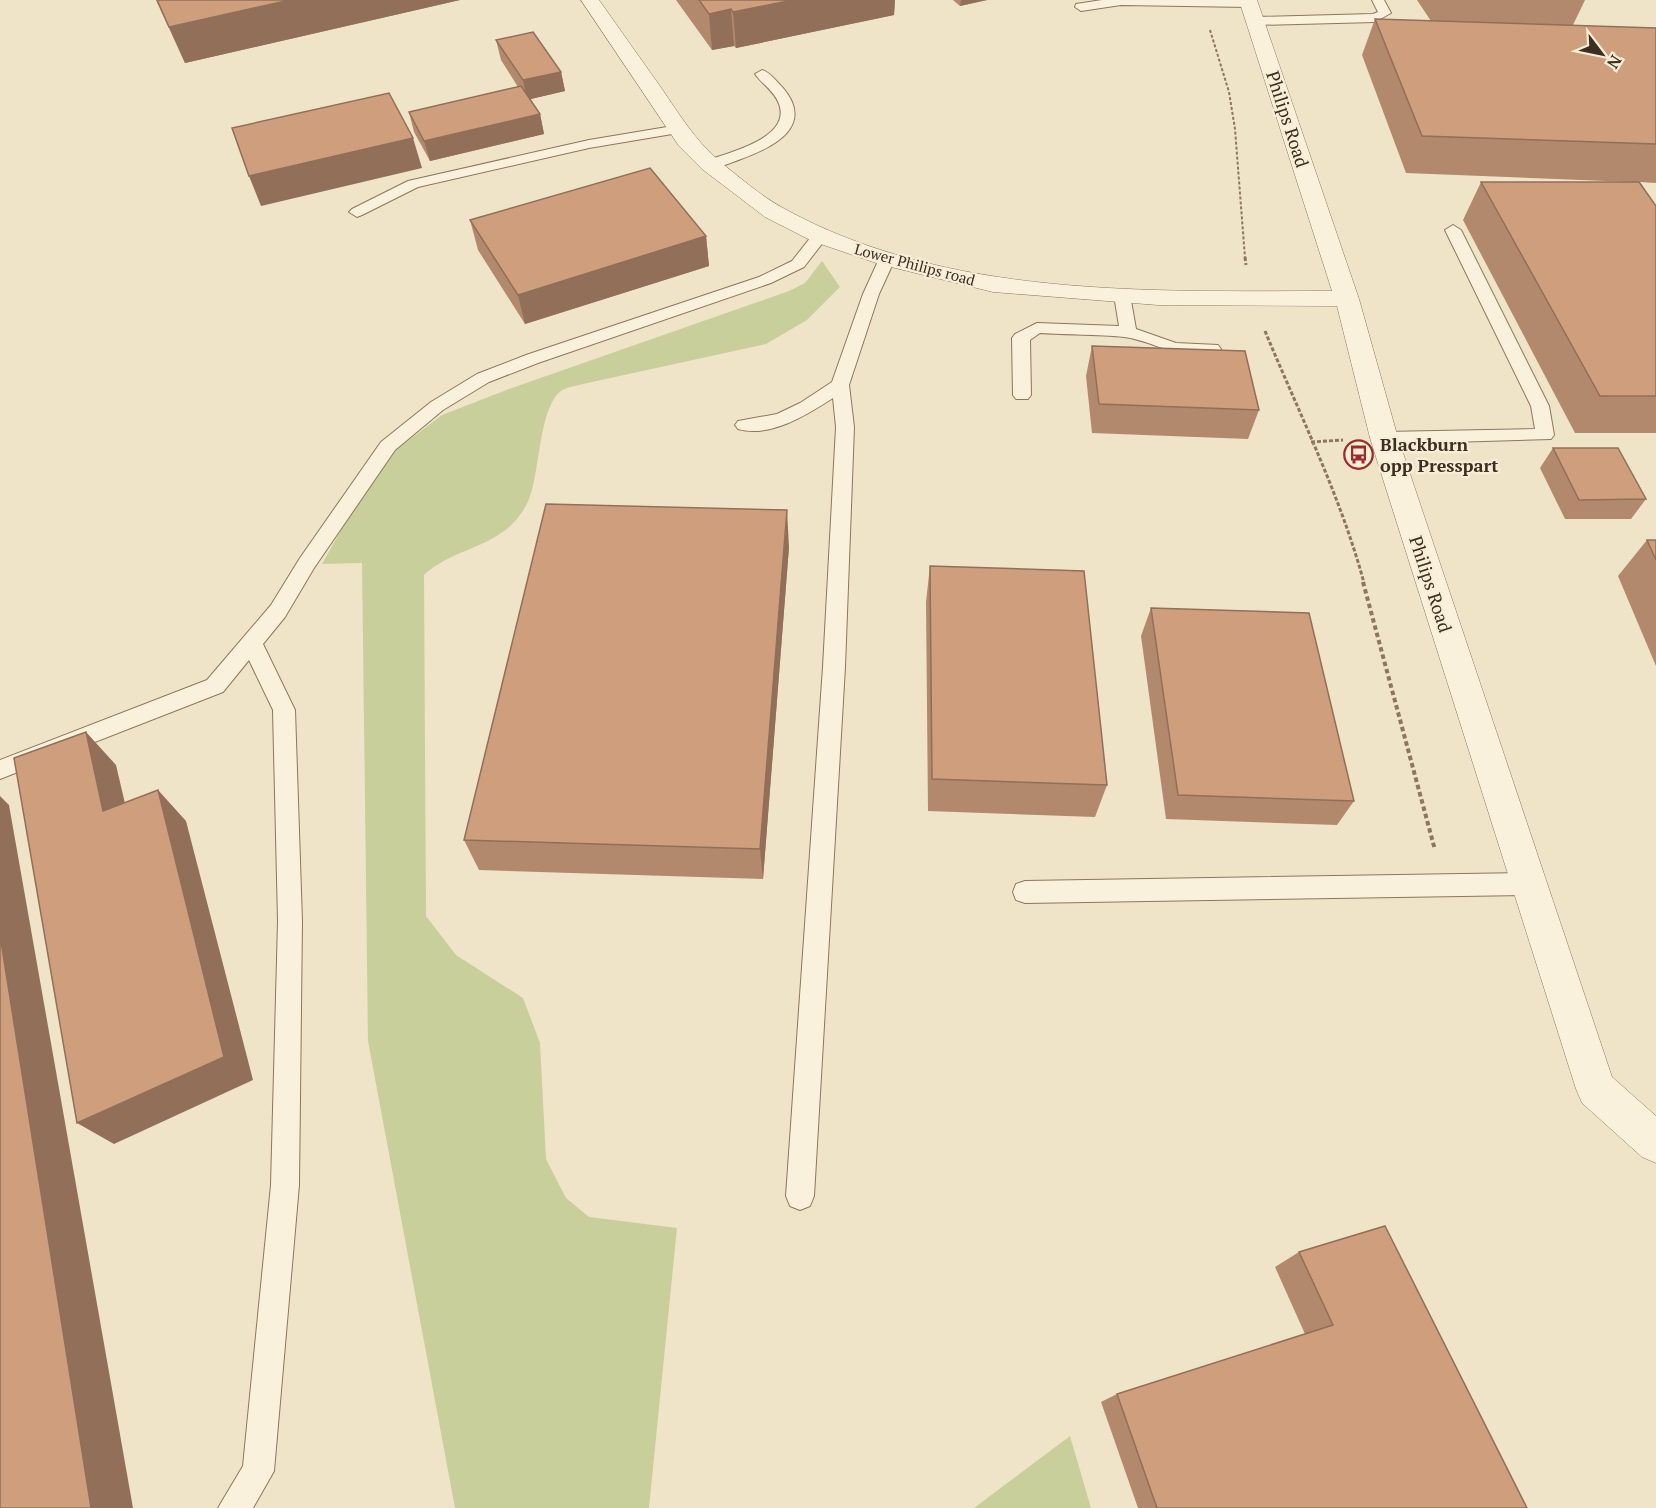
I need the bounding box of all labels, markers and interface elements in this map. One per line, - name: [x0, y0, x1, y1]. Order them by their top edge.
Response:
- north arrow: [1572, 24, 1632, 84]
- text: N: [1602, 51, 1627, 73]
- street label: Philips Road: [1261, 68, 1315, 170]
- street label: Lower Philips road: [853, 238, 977, 290]
- place label: Blackburn opp Presspart: [1380, 432, 1499, 477]
- bus stop icon: Blackburn opp Presspart: [1343, 438, 1375, 470]
- street label: Philips Road: [1404, 533, 1458, 635]

